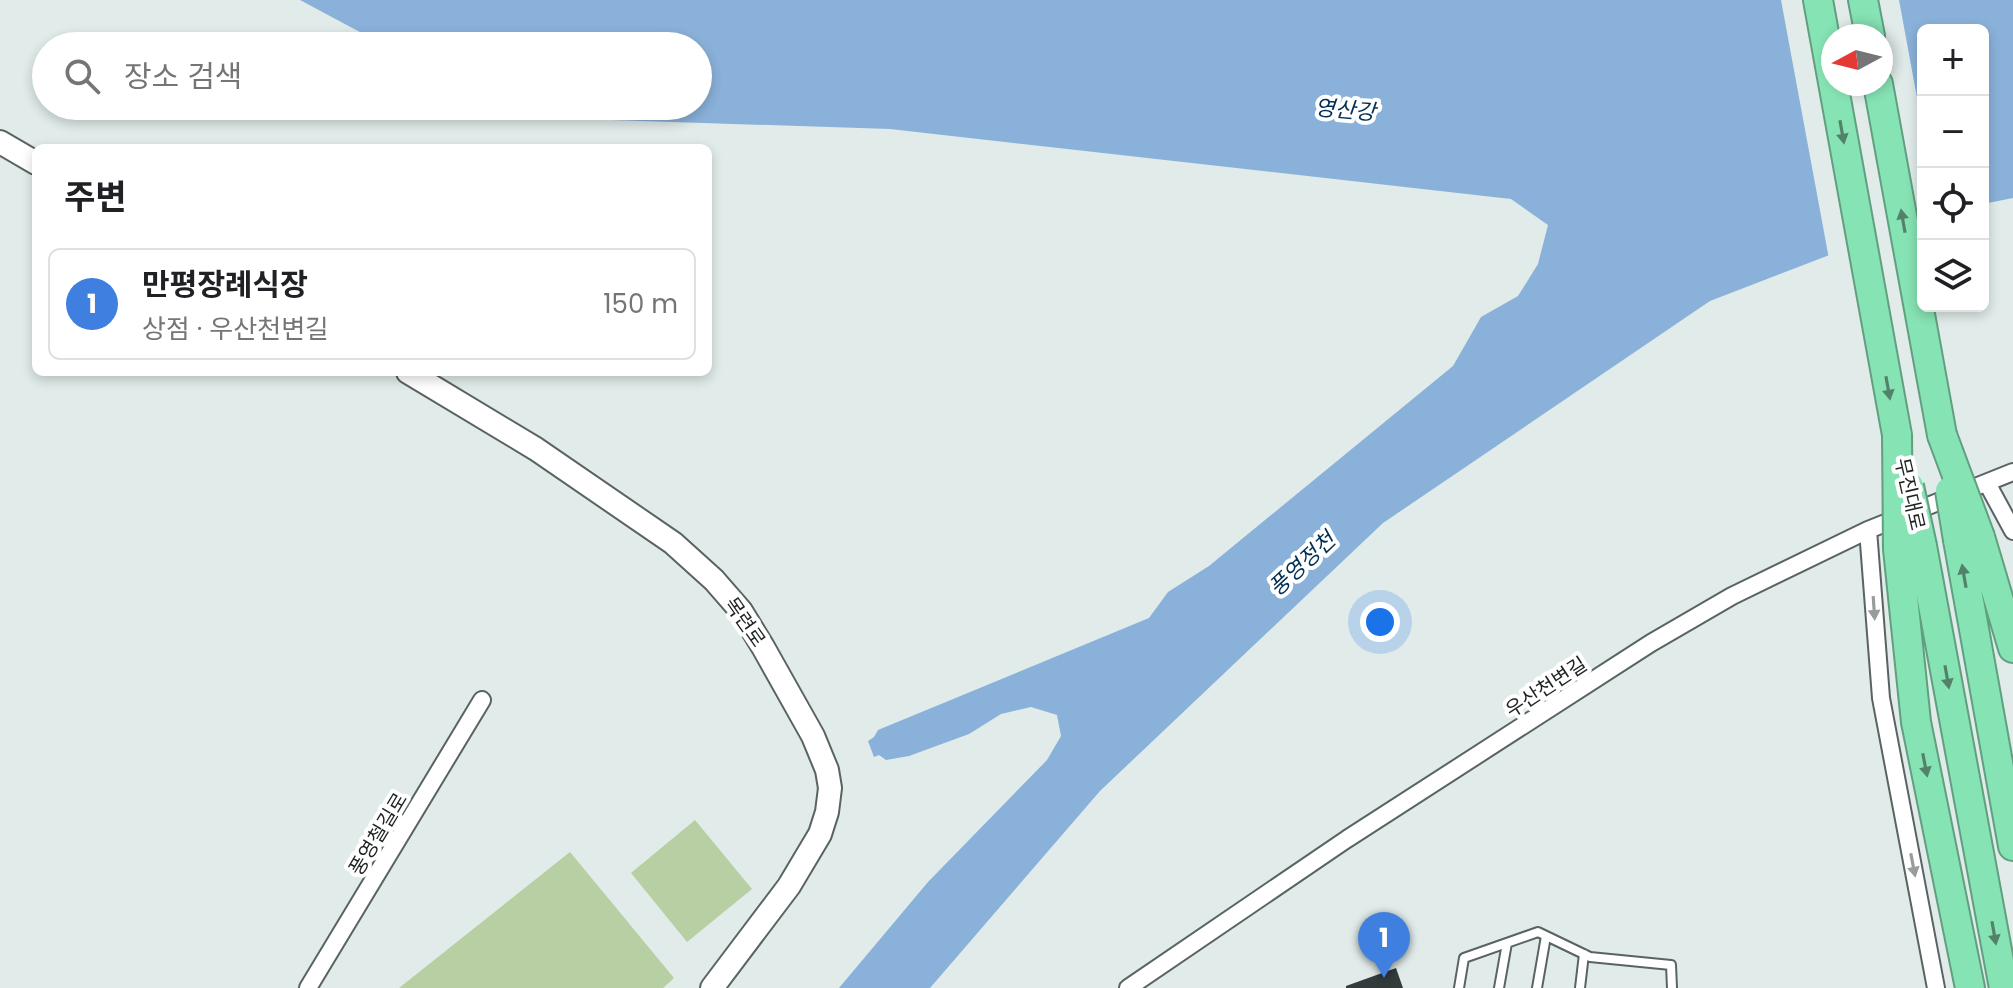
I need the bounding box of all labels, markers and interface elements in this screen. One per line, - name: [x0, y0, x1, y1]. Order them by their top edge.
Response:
- north arrow: [1821, 24, 1893, 96]
- map controls: [1917, 24, 1989, 312]
- button: +: [1917, 24, 1989, 96]
- search box: [32, 32, 712, 120]
- icon: search: [60, 54, 104, 98]
- text: 장소 검색: [124, 55, 242, 98]
- water label: 영산강: [1313, 92, 1379, 128]
- button: −: [1917, 96, 1989, 168]
- one-way arrow: [1836, 120, 1848, 145]
- button: locate: [1917, 168, 1989, 240]
- text: 주변: [64, 173, 127, 221]
- one-way arrow: [1897, 208, 1909, 233]
- button: layers: [1917, 240, 1989, 312]
- text: 만평장례식장: [142, 263, 308, 306]
- text: 1: [87, 286, 97, 322]
- text: 150 m: [603, 286, 678, 322]
- text: 상점 · 우산천변길: [142, 311, 329, 347]
- one-way arrow: [1883, 375, 1895, 400]
- street label: 무진대로: [1888, 455, 1932, 533]
- water label: 풍영정천: [1262, 523, 1344, 603]
- one-way arrow: [1958, 563, 1970, 588]
- street label: 목련로: [718, 591, 772, 653]
- one-way arrow: [1868, 596, 1881, 621]
- your location: [1360, 602, 1400, 642]
- street label: 우산천변길: [1500, 650, 1592, 724]
- one-way arrow: [1941, 665, 1953, 690]
- one-way arrow: [1919, 753, 1932, 778]
- street label: 풍영철길로: [342, 787, 414, 881]
- one-way arrow: [1907, 852, 1919, 877]
- pin: 1: [1358, 912, 1410, 978]
- one-way arrow: [1988, 921, 2000, 946]

